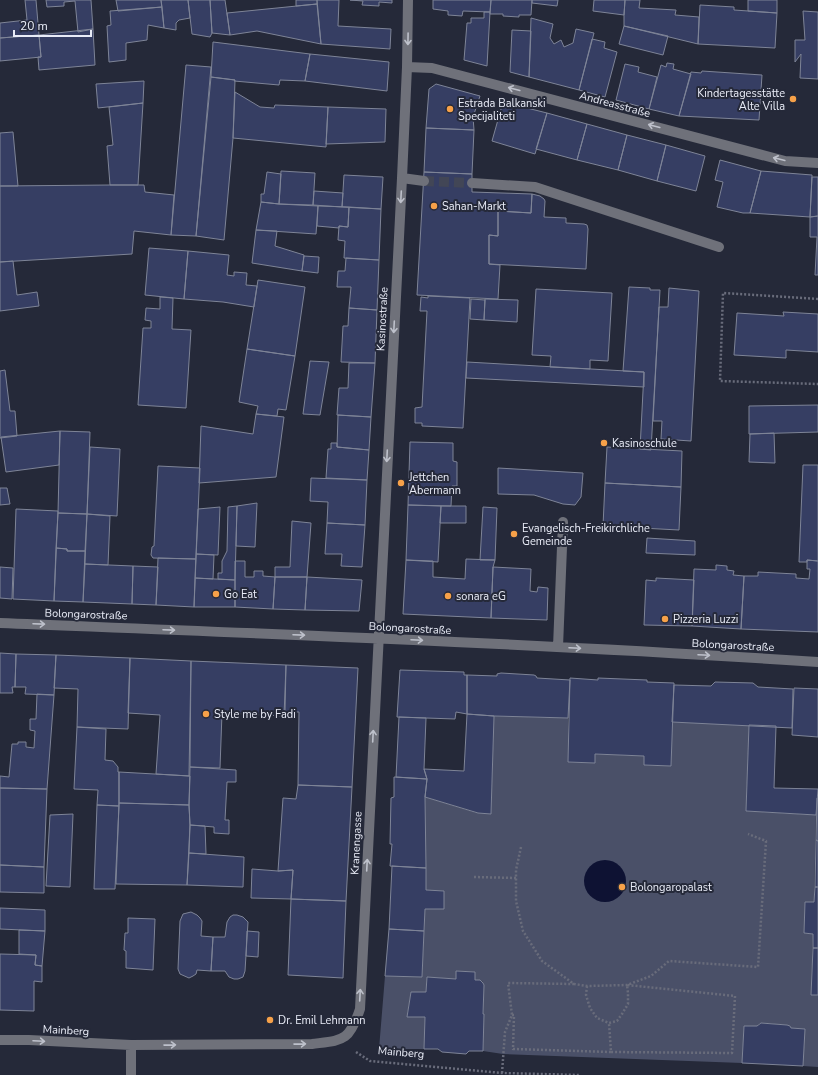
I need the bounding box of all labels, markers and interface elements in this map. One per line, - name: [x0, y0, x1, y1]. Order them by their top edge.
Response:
- scale bar: [14, 12, 91, 38]
- text: 20 m: [20, 18, 48, 34]
- one-way arrow: [404, 32, 411, 45]
- one-way arrow: [508, 85, 521, 93]
- place label: Kindertagesstätte Alte Villa: [697, 86, 785, 114]
- street label: Andreasstraße: [578, 88, 652, 121]
- marker: Kindertagesstätte Alte Villa: [788, 94, 798, 104]
- place label: Estrada Balkanski Specijaliteti: [458, 96, 546, 124]
- marker: Estrada Balkanski Specijaliteti: [445, 104, 455, 114]
- one-way arrow: [647, 122, 660, 129]
- one-way arrow: [773, 155, 786, 162]
- one-way arrow: [397, 190, 404, 203]
- place label: Sahan-Markt: [442, 199, 506, 214]
- marker: Sahan-Markt: [429, 201, 439, 211]
- street label: Kasinostraße: [373, 286, 392, 352]
- one-way arrow: [390, 320, 398, 333]
- place label: Kasinoschule: [612, 436, 677, 451]
- marker: Kasinoschule: [599, 438, 609, 448]
- one-way arrow: [384, 449, 391, 462]
- place label: Jettchen Abermann: [408, 470, 461, 498]
- marker: Jettchen Abermann: [396, 478, 406, 488]
- place label: Evangelisch-Freikirchliche Gemeinde: [522, 521, 650, 549]
- marker: Evangelisch-Freikirchliche Gemeinde: [509, 529, 519, 539]
- place label: Go Eat: [224, 587, 257, 602]
- marker: Go Eat: [211, 589, 221, 599]
- place label: sonara eG: [456, 589, 506, 604]
- marker: sonara eG: [443, 591, 453, 601]
- street label: Bolongarostraße: [44, 606, 128, 623]
- place label: Pizzeria Luzzi: [673, 612, 738, 627]
- marker: Pizzeria Luzzi: [660, 614, 670, 624]
- street label: Bolongarostraße: [368, 619, 452, 638]
- one-way arrow: [32, 621, 45, 628]
- one-way arrow: [162, 626, 175, 634]
- one-way arrow: [292, 632, 305, 639]
- street label: Bolongarostraße: [691, 636, 775, 655]
- one-way arrow: [410, 637, 423, 644]
- one-way arrow: [568, 644, 581, 652]
- one-way arrow: [697, 651, 710, 658]
- place label: Style me by Fadi: [214, 707, 296, 722]
- marker: Style me by Fadi: [201, 709, 211, 719]
- one-way arrow: [369, 730, 377, 743]
- street label: Kranengasse: [347, 811, 366, 875]
- one-way arrow: [363, 859, 370, 872]
- place label: Bolongaropalast: [630, 880, 712, 895]
- marker: Bolongaropalast: [617, 882, 627, 892]
- one-way arrow: [357, 989, 364, 1002]
- place label: Dr. Emil Lehmann: [278, 1013, 365, 1028]
- marker: Dr. Emil Lehmann: [265, 1015, 275, 1025]
- street label: Mainberg: [42, 1022, 90, 1039]
- one-way arrow: [32, 1037, 45, 1044]
- one-way arrow: [293, 1040, 306, 1048]
- one-way arrow: [163, 1041, 176, 1049]
- street label: Mainberg: [377, 1043, 425, 1062]

